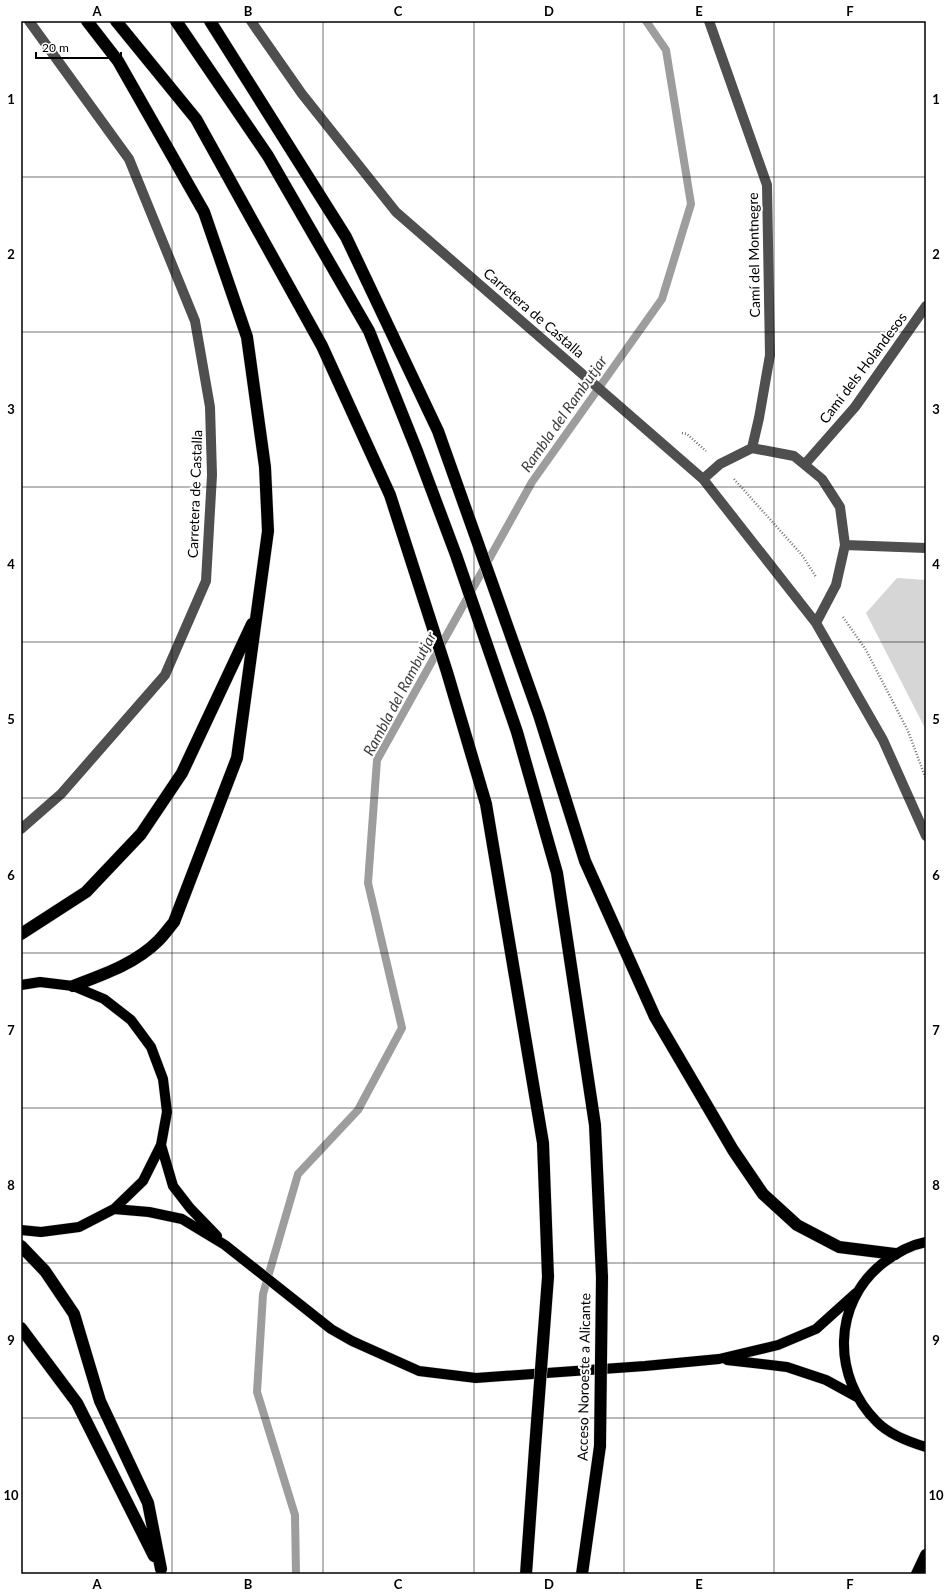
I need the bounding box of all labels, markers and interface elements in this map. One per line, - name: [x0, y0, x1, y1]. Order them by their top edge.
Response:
- text: A: [91, 3, 102, 19]
- text: B: [244, 3, 253, 19]
- text: C: [394, 3, 403, 19]
- text: D: [544, 3, 554, 19]
- text: E: [695, 3, 703, 19]
- text: F: [846, 3, 854, 19]
- scale bar: [36, 34, 121, 60]
- text: 20 m: [42, 40, 69, 55]
- text: 1: [7, 91, 15, 107]
- text: 1: [932, 91, 940, 107]
- street label: Camí del Montnegre: [744, 192, 763, 318]
- text: 2: [7, 246, 15, 262]
- text: 2: [932, 246, 940, 262]
- street label: Carretera de Castalla: [480, 264, 588, 361]
- street label: Camí dels Holandesos: [815, 309, 910, 427]
- water label: Rambla del Rambutjar: [516, 351, 611, 475]
- text: 3: [7, 401, 15, 417]
- text: 3: [932, 401, 940, 417]
- street label: Carretera de Castalla: [184, 430, 205, 558]
- text: 4: [7, 556, 15, 572]
- text: 4: [932, 556, 940, 572]
- water label: Rambla del Rambutjar: [359, 628, 440, 759]
- text: 5: [7, 711, 15, 727]
- text: 5: [932, 711, 940, 727]
- text: 6: [7, 867, 15, 883]
- text: 6: [932, 867, 940, 883]
- text: 7: [7, 1022, 15, 1038]
- text: 7: [932, 1022, 940, 1038]
- text: 8: [7, 1177, 15, 1193]
- text: 8: [932, 1177, 940, 1193]
- street label: Acceso Noroeste a Alicante: [574, 1293, 593, 1461]
- text: 9: [7, 1332, 15, 1348]
- text: 9: [932, 1332, 940, 1348]
- text: 10: [3, 1487, 19, 1503]
- text: 10: [928, 1487, 944, 1503]
- text: A: [91, 1576, 102, 1592]
- text: B: [244, 1576, 253, 1592]
- text: C: [394, 1576, 403, 1592]
- text: D: [544, 1576, 554, 1592]
- text: E: [695, 1576, 703, 1592]
- text: F: [846, 1576, 854, 1592]

